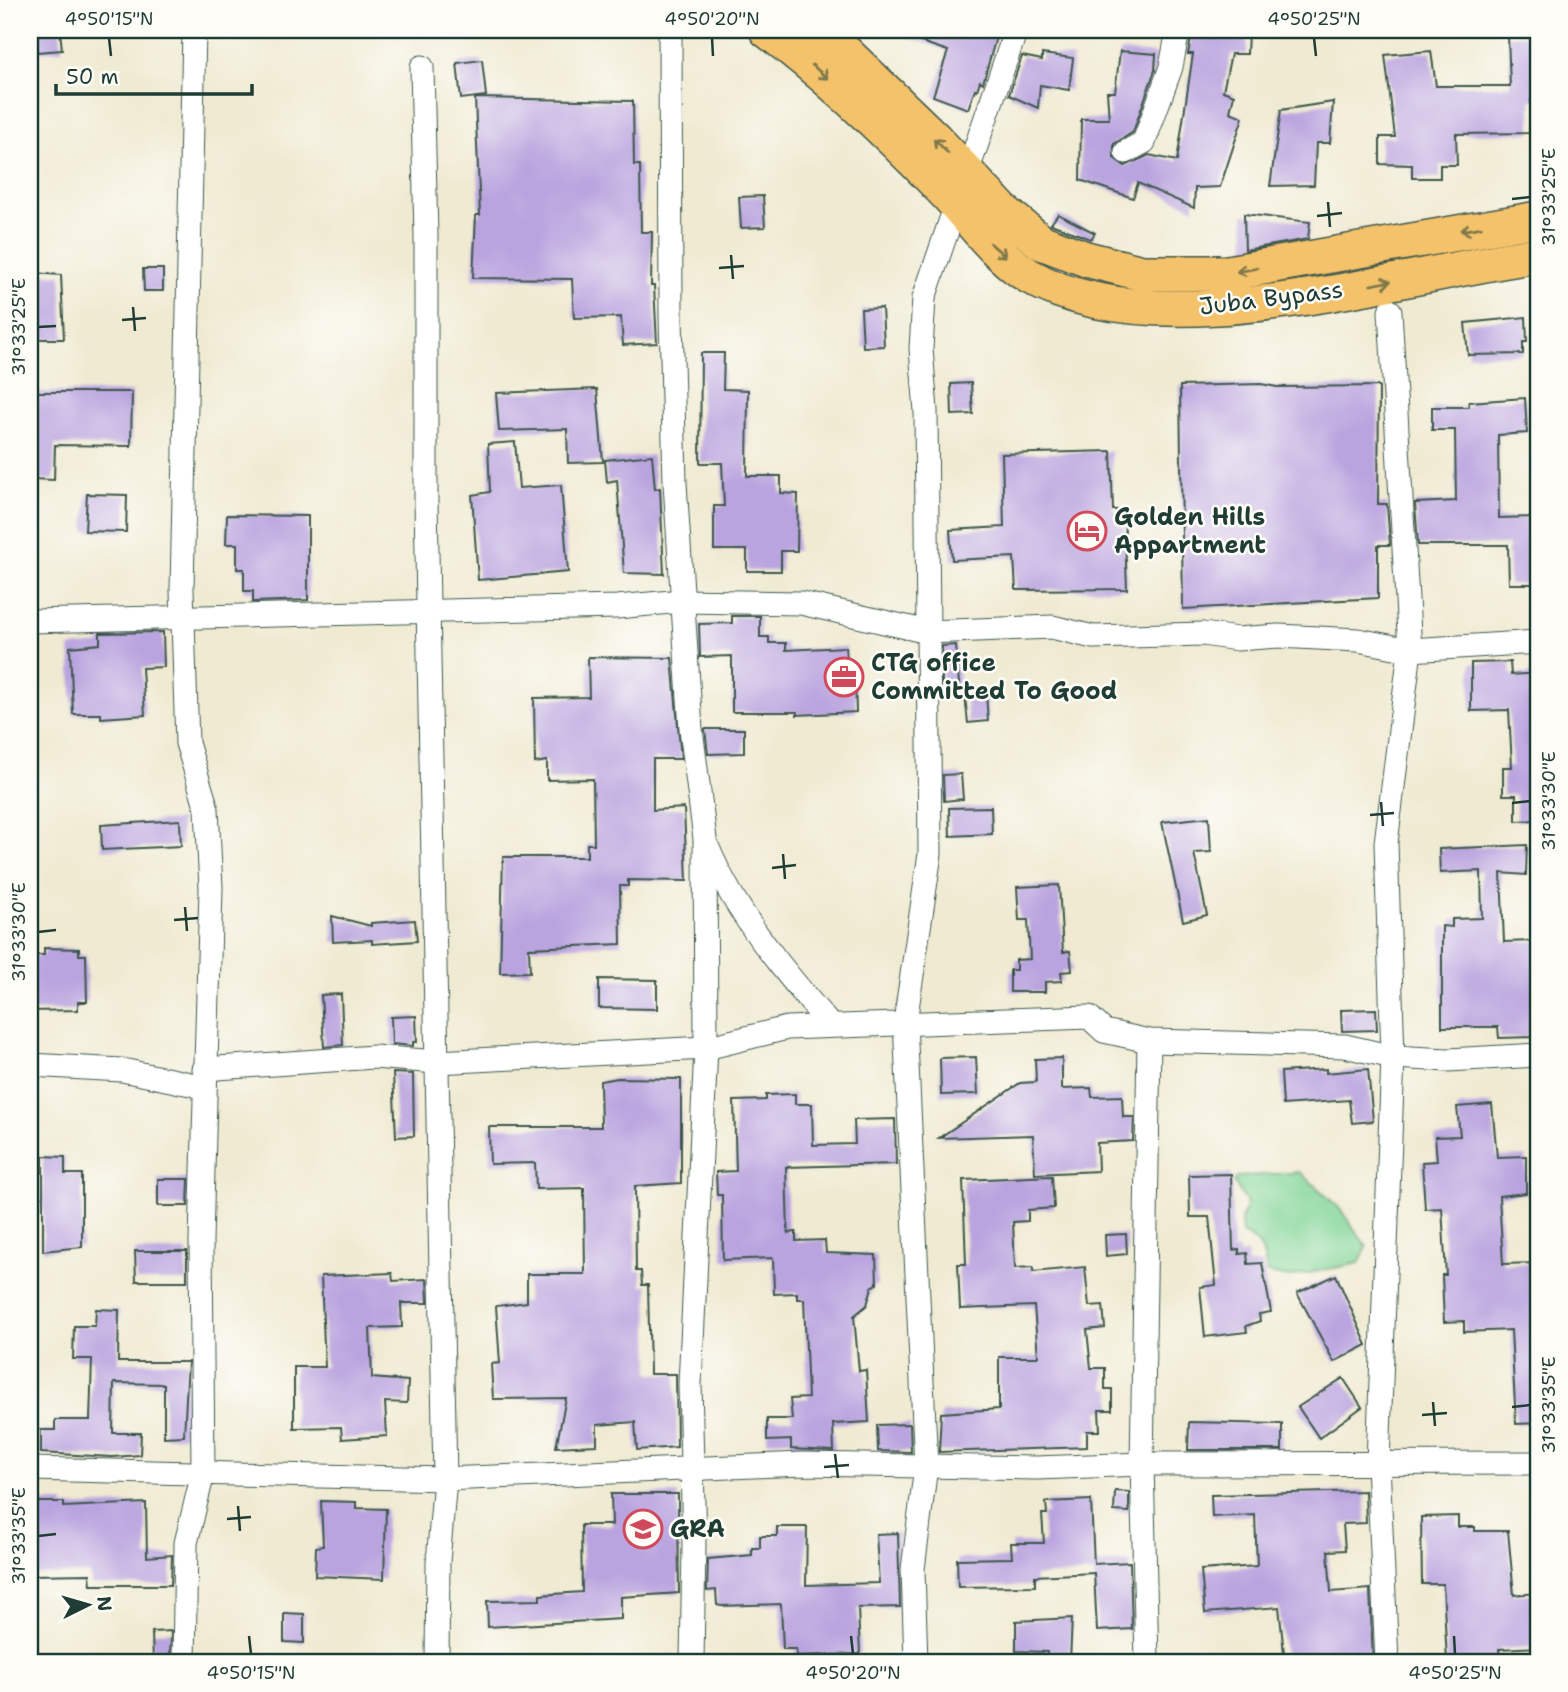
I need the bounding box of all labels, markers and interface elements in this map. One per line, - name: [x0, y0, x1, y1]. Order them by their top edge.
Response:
- text: 4°50'15"N: [64, 7, 154, 31]
- text: 4°50'20"N: [664, 7, 760, 31]
- text: 4°50'25"N: [1267, 7, 1361, 31]
- scale bar: [56, 52, 252, 96]
- text: 50 m: [66, 63, 119, 91]
- one-way arrow: [811, 64, 828, 81]
- one-way arrow: [933, 138, 950, 155]
- text: 31°33'25"E: [1537, 148, 1561, 246]
- one-way arrow: [1460, 223, 1483, 236]
- one-way arrow: [989, 242, 1007, 258]
- one-way arrow: [1236, 264, 1259, 277]
- street label: Juba Bypass: [1197, 273, 1345, 323]
- one-way arrow: [1369, 276, 1392, 289]
- text: 31°33'25"E: [7, 278, 31, 376]
- place label: Golden Hills Appartment: [1114, 501, 1266, 561]
- hotel icon: Golden Hills Appartment: [1066, 510, 1108, 552]
- place label: CTG office Committed To Good: [871, 647, 1117, 707]
- office icon: CTG office Committed To Good: [823, 656, 865, 698]
- text: 31°33'30"E: [1537, 751, 1561, 851]
- text: 31°33'30"E: [7, 882, 31, 982]
- text: 31°33'35"E: [1537, 1356, 1561, 1454]
- text: 31°33'35"E: [7, 1487, 31, 1585]
- school or university icon: GRA: [622, 1508, 664, 1550]
- place label: GRA: [670, 1513, 725, 1545]
- north arrow: [52, 1570, 122, 1640]
- text: N: [91, 1595, 118, 1612]
- text: 4°50'15"N: [206, 1661, 296, 1685]
- text: 4°50'20"N: [805, 1661, 901, 1685]
- text: 4°50'25"N: [1408, 1661, 1502, 1685]

